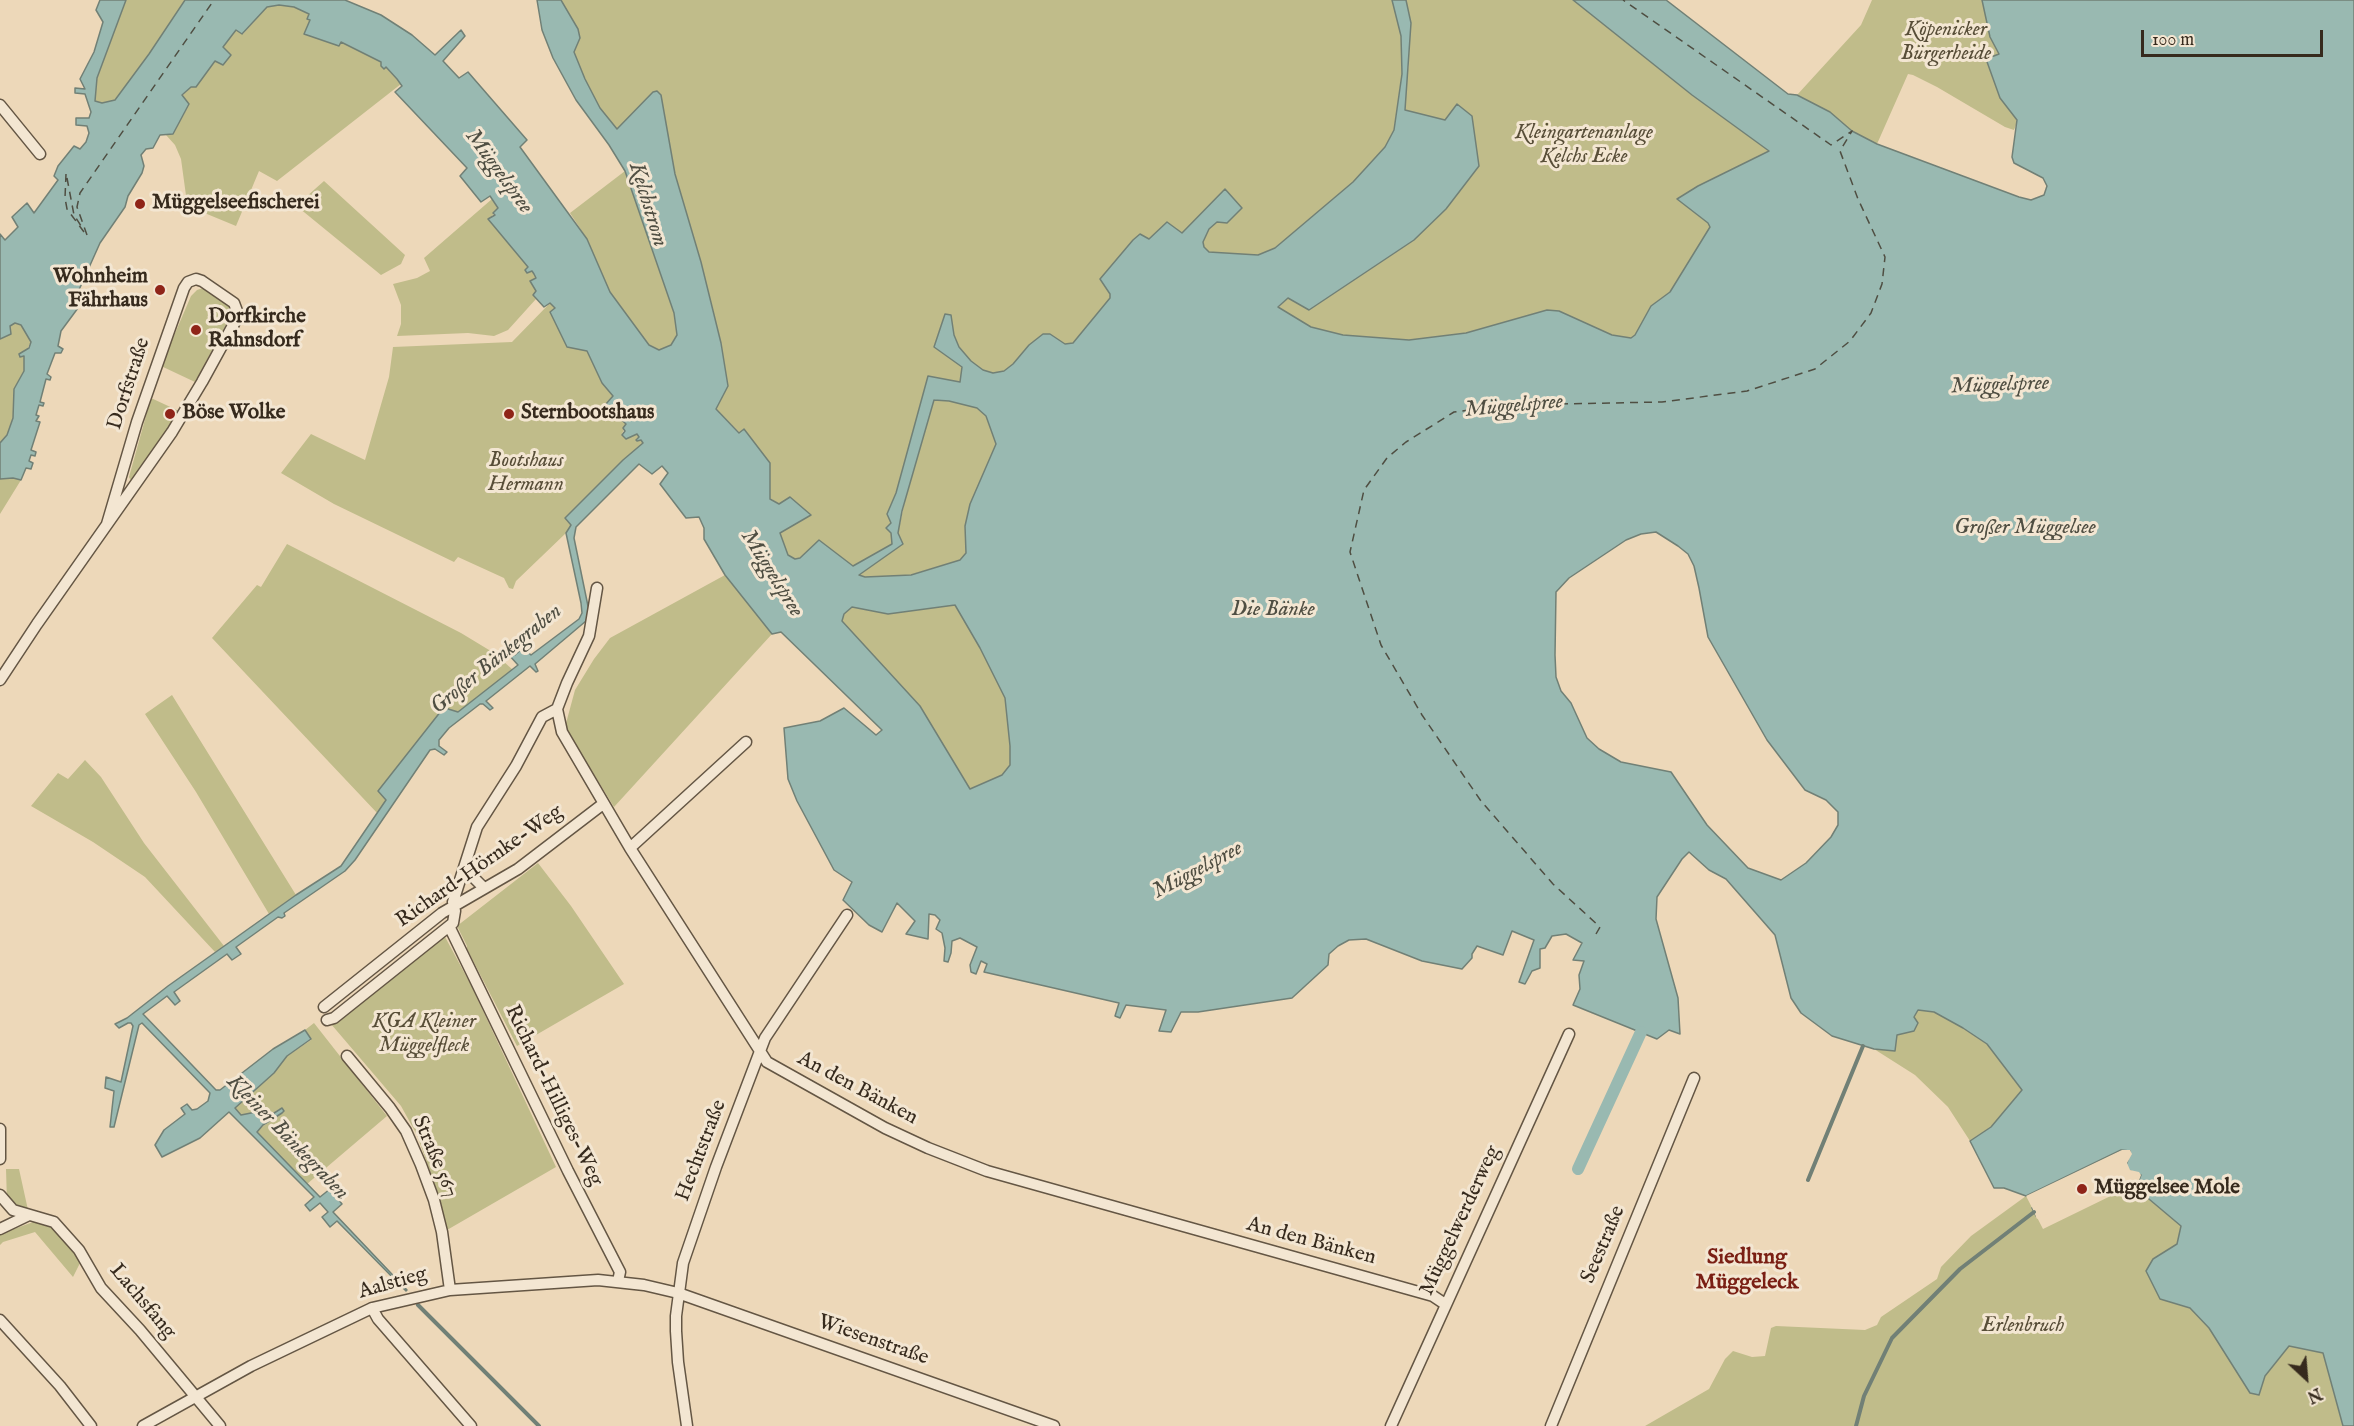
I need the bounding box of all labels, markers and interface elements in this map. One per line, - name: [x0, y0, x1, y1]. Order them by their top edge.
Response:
- park label: Köpenicker Bürgerheide: [1901, 18, 1991, 68]
- scale bar: [2144, 18, 2326, 56]
- text: 100 m: [2152, 29, 2194, 52]
- park label: Kleingartenanlage Kelchs Ecke: [1515, 121, 1653, 171]
- water label: Müggelspree: [458, 124, 538, 220]
- water label: Kelchstrom: [622, 160, 672, 250]
- place label: Müggelseefischerei: [152, 191, 320, 217]
- marker: Müggelseefischerei: [133, 197, 147, 211]
- place label: Wohnheim Fährhaus: [53, 265, 148, 315]
- marker: Wohnheim Fährhaus: [153, 283, 167, 297]
- place label: Dorfkirche Rahnsdorf: [208, 305, 306, 355]
- marker: Dorfkirche Rahnsdorf: [189, 323, 203, 337]
- street label: Dorfstraße: [103, 335, 157, 433]
- water label: Müggelspree: [1950, 371, 2050, 401]
- water label: Müggelspree: [1464, 390, 1564, 424]
- place label: Böse Wolke: [182, 401, 285, 427]
- place label: Sternbootshaus: [521, 401, 654, 427]
- marker: Böse Wolke: [163, 407, 177, 421]
- marker: Sternbootshaus: [502, 407, 516, 421]
- park label: Bootshaus Hermann: [488, 449, 564, 499]
- water label: Großer Müggelsee: [1954, 515, 2096, 541]
- water label: Müggelspree: [734, 525, 808, 623]
- water label: Die Bänke: [1231, 597, 1315, 623]
- water label: Großer Bänkegraben: [426, 599, 568, 721]
- street label: Richard-Hörnke-Weg: [392, 800, 568, 934]
- water label: Müggelspree: [1148, 836, 1248, 906]
- street label: Richard-Hilliges-Weg: [498, 1001, 608, 1191]
- park label: KGA Kleiner Müggelfleck: [372, 1010, 476, 1060]
- street label: An den Bänken: [793, 1047, 921, 1131]
- water label: Kleiner Bänkegraben: [220, 1070, 354, 1206]
- street label: Hechtstraße: [671, 1097, 733, 1205]
- street label: Straße 567: [406, 1112, 462, 1202]
- street label: Müggelwerderweg: [1415, 1142, 1507, 1300]
- place label: Müggelsee Mole: [2094, 1176, 2240, 1202]
- marker: Müggelsee Mole: [2075, 1182, 2089, 1196]
- street label: Seestraße: [1576, 1202, 1632, 1288]
- street label: An den Bänken: [1244, 1213, 1378, 1271]
- district label: Siedlung Müggeleck: [1695, 1245, 1799, 1296]
- street label: Lachsfang: [103, 1259, 181, 1345]
- street label: Aalstieg: [356, 1262, 430, 1306]
- street label: Wiesenstraße: [814, 1310, 932, 1372]
- park label: Erlenbruch: [1982, 1314, 2064, 1340]
- north arrow: [2276, 1348, 2336, 1408]
- text: N: [2303, 1382, 2324, 1406]

